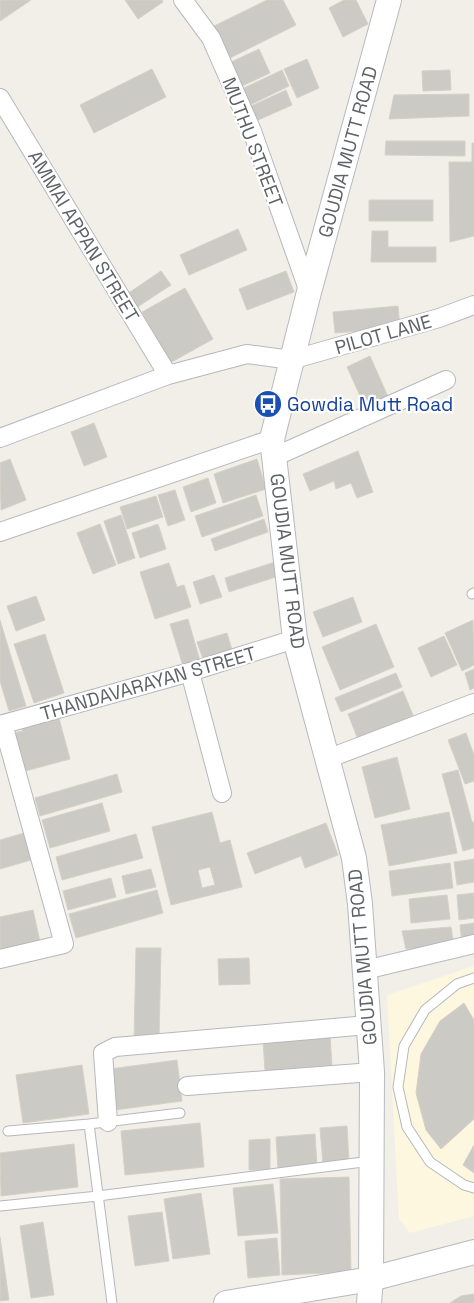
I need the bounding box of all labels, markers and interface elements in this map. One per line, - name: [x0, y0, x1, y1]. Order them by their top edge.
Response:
- street label: GOUDIA MUTT ROAD: [312, 63, 383, 240]
- street label: MUTHU STREET: [216, 74, 289, 211]
- street label: AMMAI APPAN STREET: [22, 146, 145, 327]
- street label: PILOT LANE: [332, 309, 434, 360]
- bus stop icon: Gowdia Mutt Road: [253, 389, 283, 419]
- place label: Gowdia Mutt Road: [287, 392, 453, 417]
- street label: GOUDIA MUTT ROAD: [264, 472, 311, 650]
- street label: THANDAVARAYAN STREET: [37, 641, 259, 726]
- street label: GOUDIA MUTT ROAD: [342, 868, 383, 1046]

